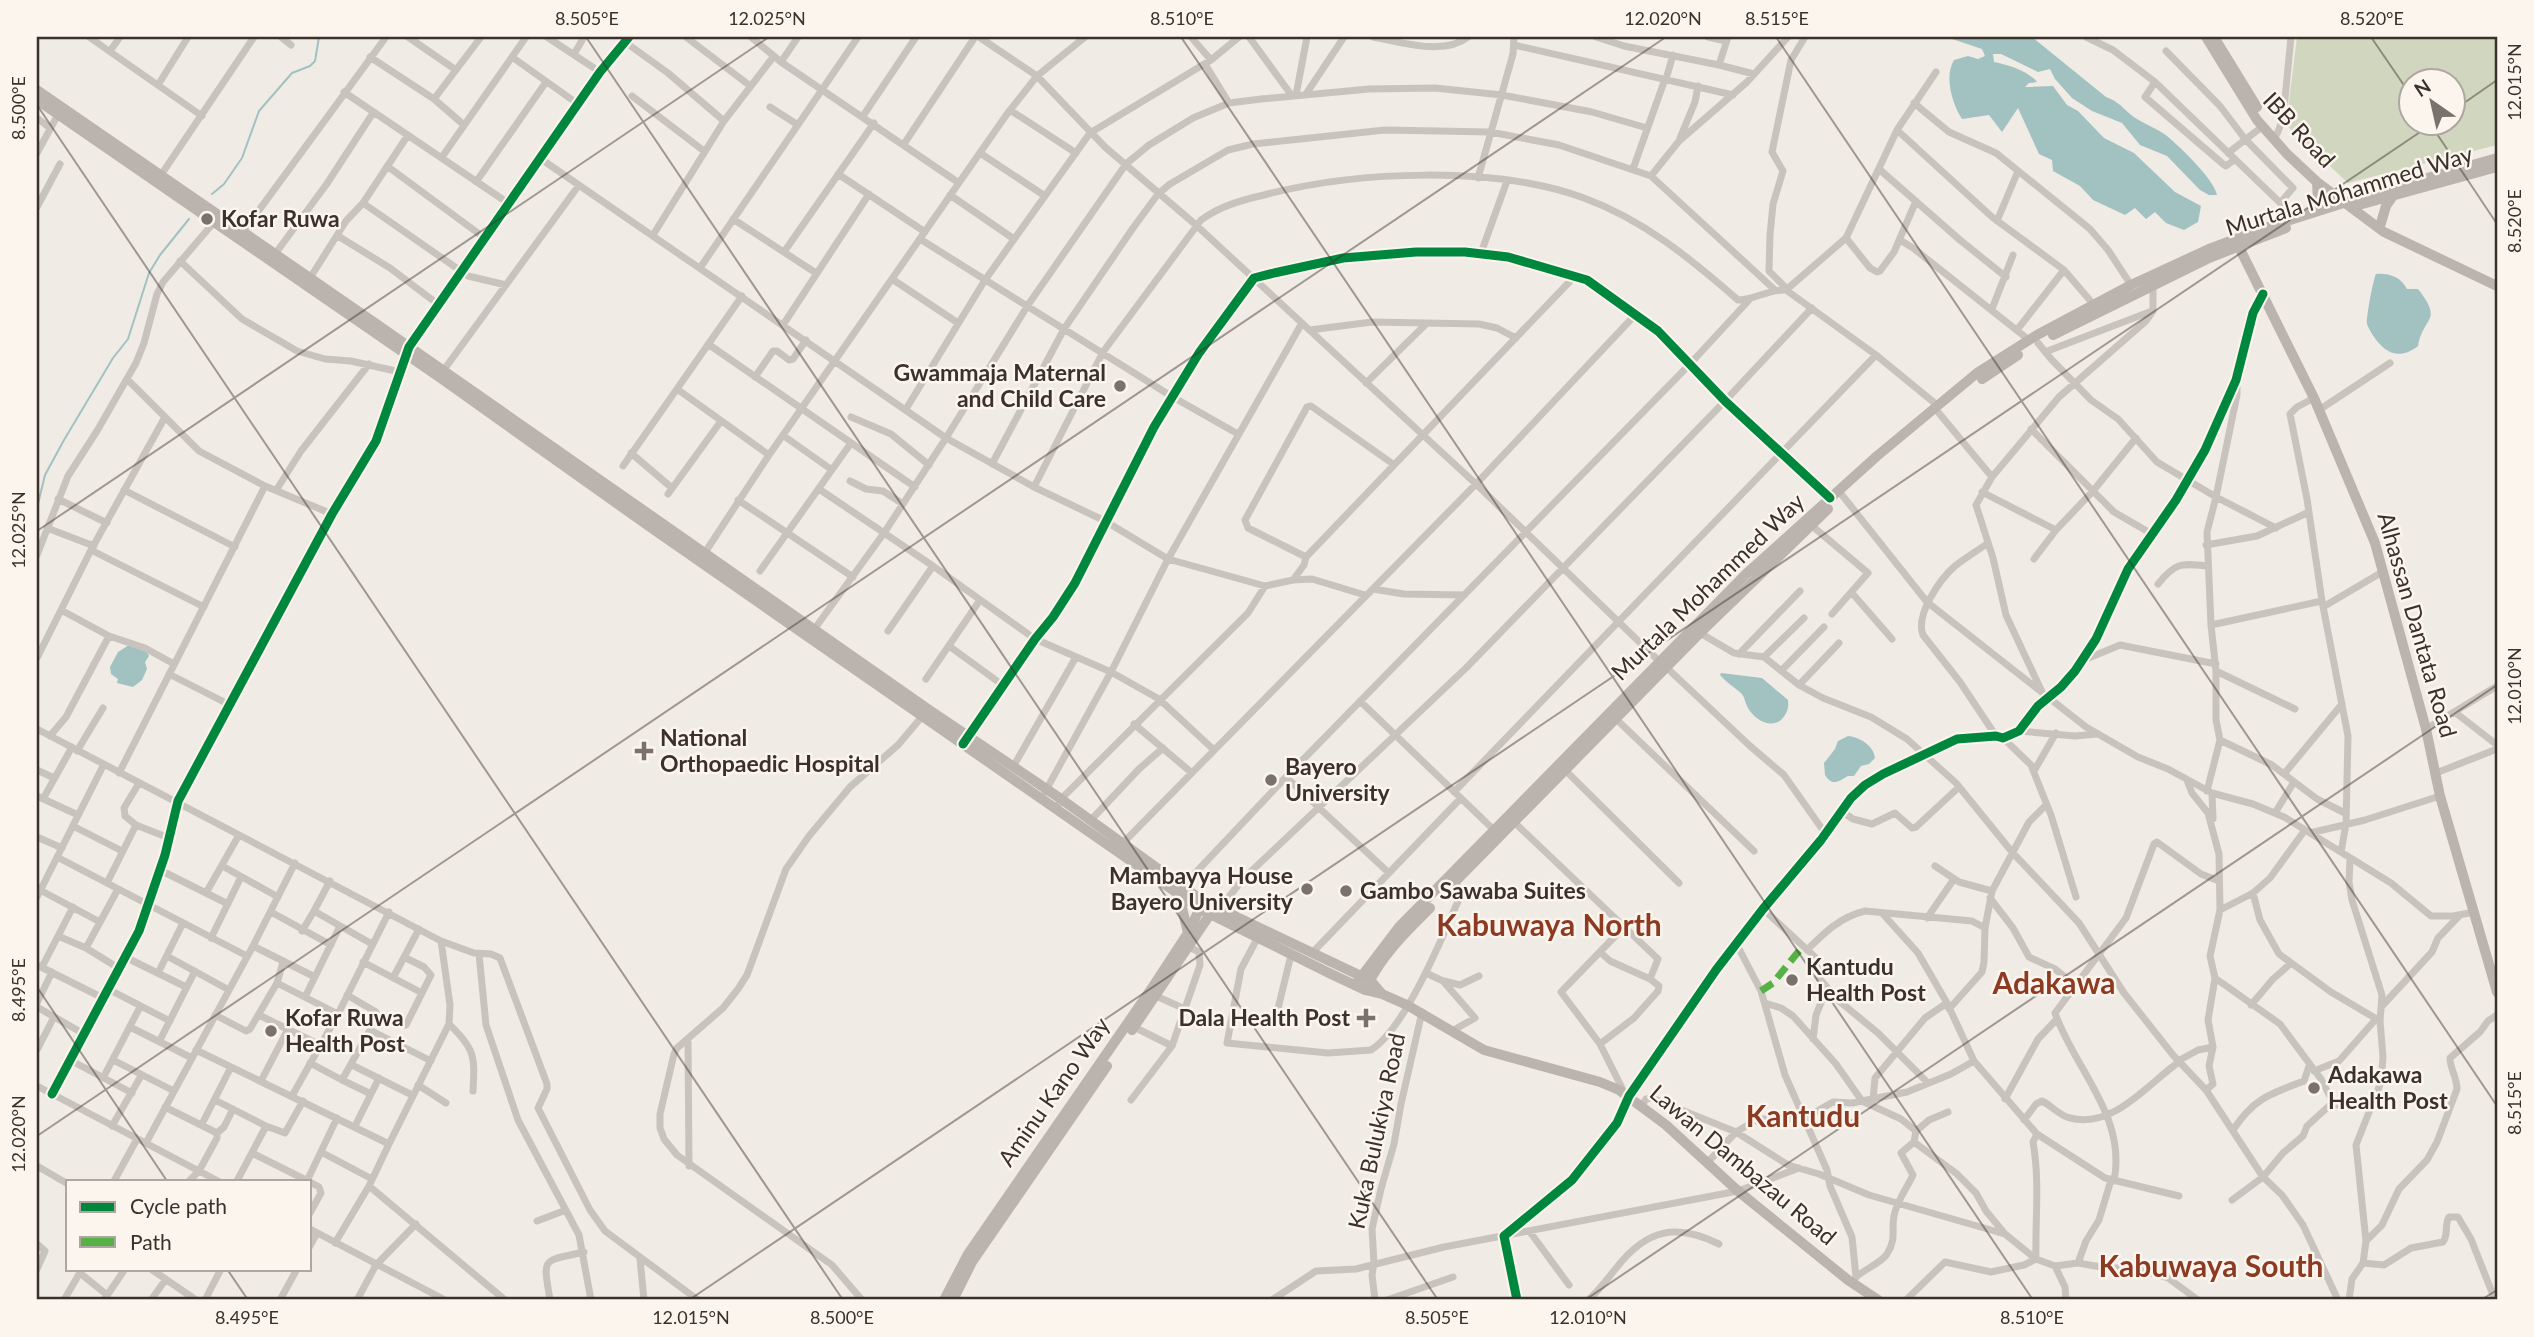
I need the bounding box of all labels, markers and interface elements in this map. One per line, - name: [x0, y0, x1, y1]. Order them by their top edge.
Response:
- text: 8.505°E: [555, 7, 619, 29]
- text: 12.025°N: [728, 7, 806, 29]
- text: 8.510°E: [1150, 7, 1214, 29]
- text: 12.020°N: [1624, 7, 1702, 29]
- text: 8.515°E: [1745, 7, 1809, 29]
- text: 8.520°E: [2340, 7, 2404, 29]
- text: 12.015°N: [2503, 43, 2525, 121]
- north arrow: [2398, 66, 2468, 136]
- text: N: [2410, 74, 2435, 101]
- text: 8.500°E: [7, 76, 29, 140]
- street label: IBB Road: [2258, 86, 2342, 173]
- street label: Murtala Mohammed Way: [2222, 139, 2476, 241]
- text: 8.520°E: [2503, 189, 2525, 253]
- place label: Kofar Ruwa: [221, 204, 340, 232]
- marker: Kofar Ruwa: [199, 211, 215, 227]
- place label: Gwammaja Maternal and Child Care: [894, 358, 1106, 412]
- marker: Gwammaja Maternal and Child Care: [1112, 378, 1128, 394]
- street label: Murtala Mohammed Way: [1605, 487, 1810, 686]
- text: 12.025°N: [7, 491, 29, 569]
- street label: Alhassan Dantata Road: [2372, 509, 2463, 740]
- text: 12.010°N: [2503, 647, 2525, 725]
- place label: National Orthopaedic Hospital: [660, 723, 880, 777]
- marker: National Orthopaedic Hospital: [634, 741, 654, 761]
- place label: Bayero University: [1285, 752, 1391, 806]
- marker: Bayero University: [1263, 772, 1279, 788]
- place label: Mambayya House Bayero University: [1109, 861, 1294, 915]
- place label: Gambo Sawaba Suites: [1360, 876, 1586, 904]
- marker: Mambayya House Bayero University: [1299, 881, 1315, 897]
- marker: Gambo Sawaba Suites: [1338, 883, 1354, 899]
- district label: Kabuwaya North: [1436, 906, 1662, 942]
- place label: Kantudu Health Post: [1806, 952, 1926, 1006]
- text: 8.495°E: [7, 958, 29, 1022]
- district label: Adakawa: [1991, 964, 2116, 1000]
- marker: Kantudu Health Post: [1784, 972, 1800, 988]
- place label: Kofar Ruwa Health Post: [285, 1003, 405, 1057]
- place label: Dala Health Post: [1178, 1003, 1350, 1031]
- marker: Dala Health Post: [1356, 1008, 1376, 1028]
- street label: Aminu Kano Way: [991, 1012, 1115, 1171]
- marker: Kofar Ruwa Health Post: [263, 1023, 279, 1039]
- street label: Kuka Bulukiya Road: [1342, 1030, 1410, 1231]
- place label: Adakawa Health Post: [2327, 1060, 2448, 1114]
- text: 8.515°E: [2503, 1071, 2525, 1135]
- street label: Lawan Dambazau Road: [1645, 1078, 1843, 1250]
- marker: Adakawa Health Post: [2306, 1080, 2322, 1096]
- text: 12.020°N: [7, 1095, 29, 1173]
- district label: Kantudu: [1746, 1097, 1860, 1133]
- legend: [66, 1180, 312, 1270]
- text: Cycle path: [130, 1193, 227, 1218]
- text: Path: [130, 1229, 172, 1254]
- district label: Kabuwaya South: [2098, 1247, 2324, 1283]
- text: 8.495°E: [215, 1306, 279, 1328]
- text: 12.015°N: [652, 1306, 730, 1328]
- text: 8.500°E: [810, 1306, 874, 1328]
- text: 8.505°E: [1405, 1306, 1469, 1328]
- text: 12.010°N: [1549, 1306, 1627, 1328]
- text: 8.510°E: [2000, 1306, 2064, 1328]

